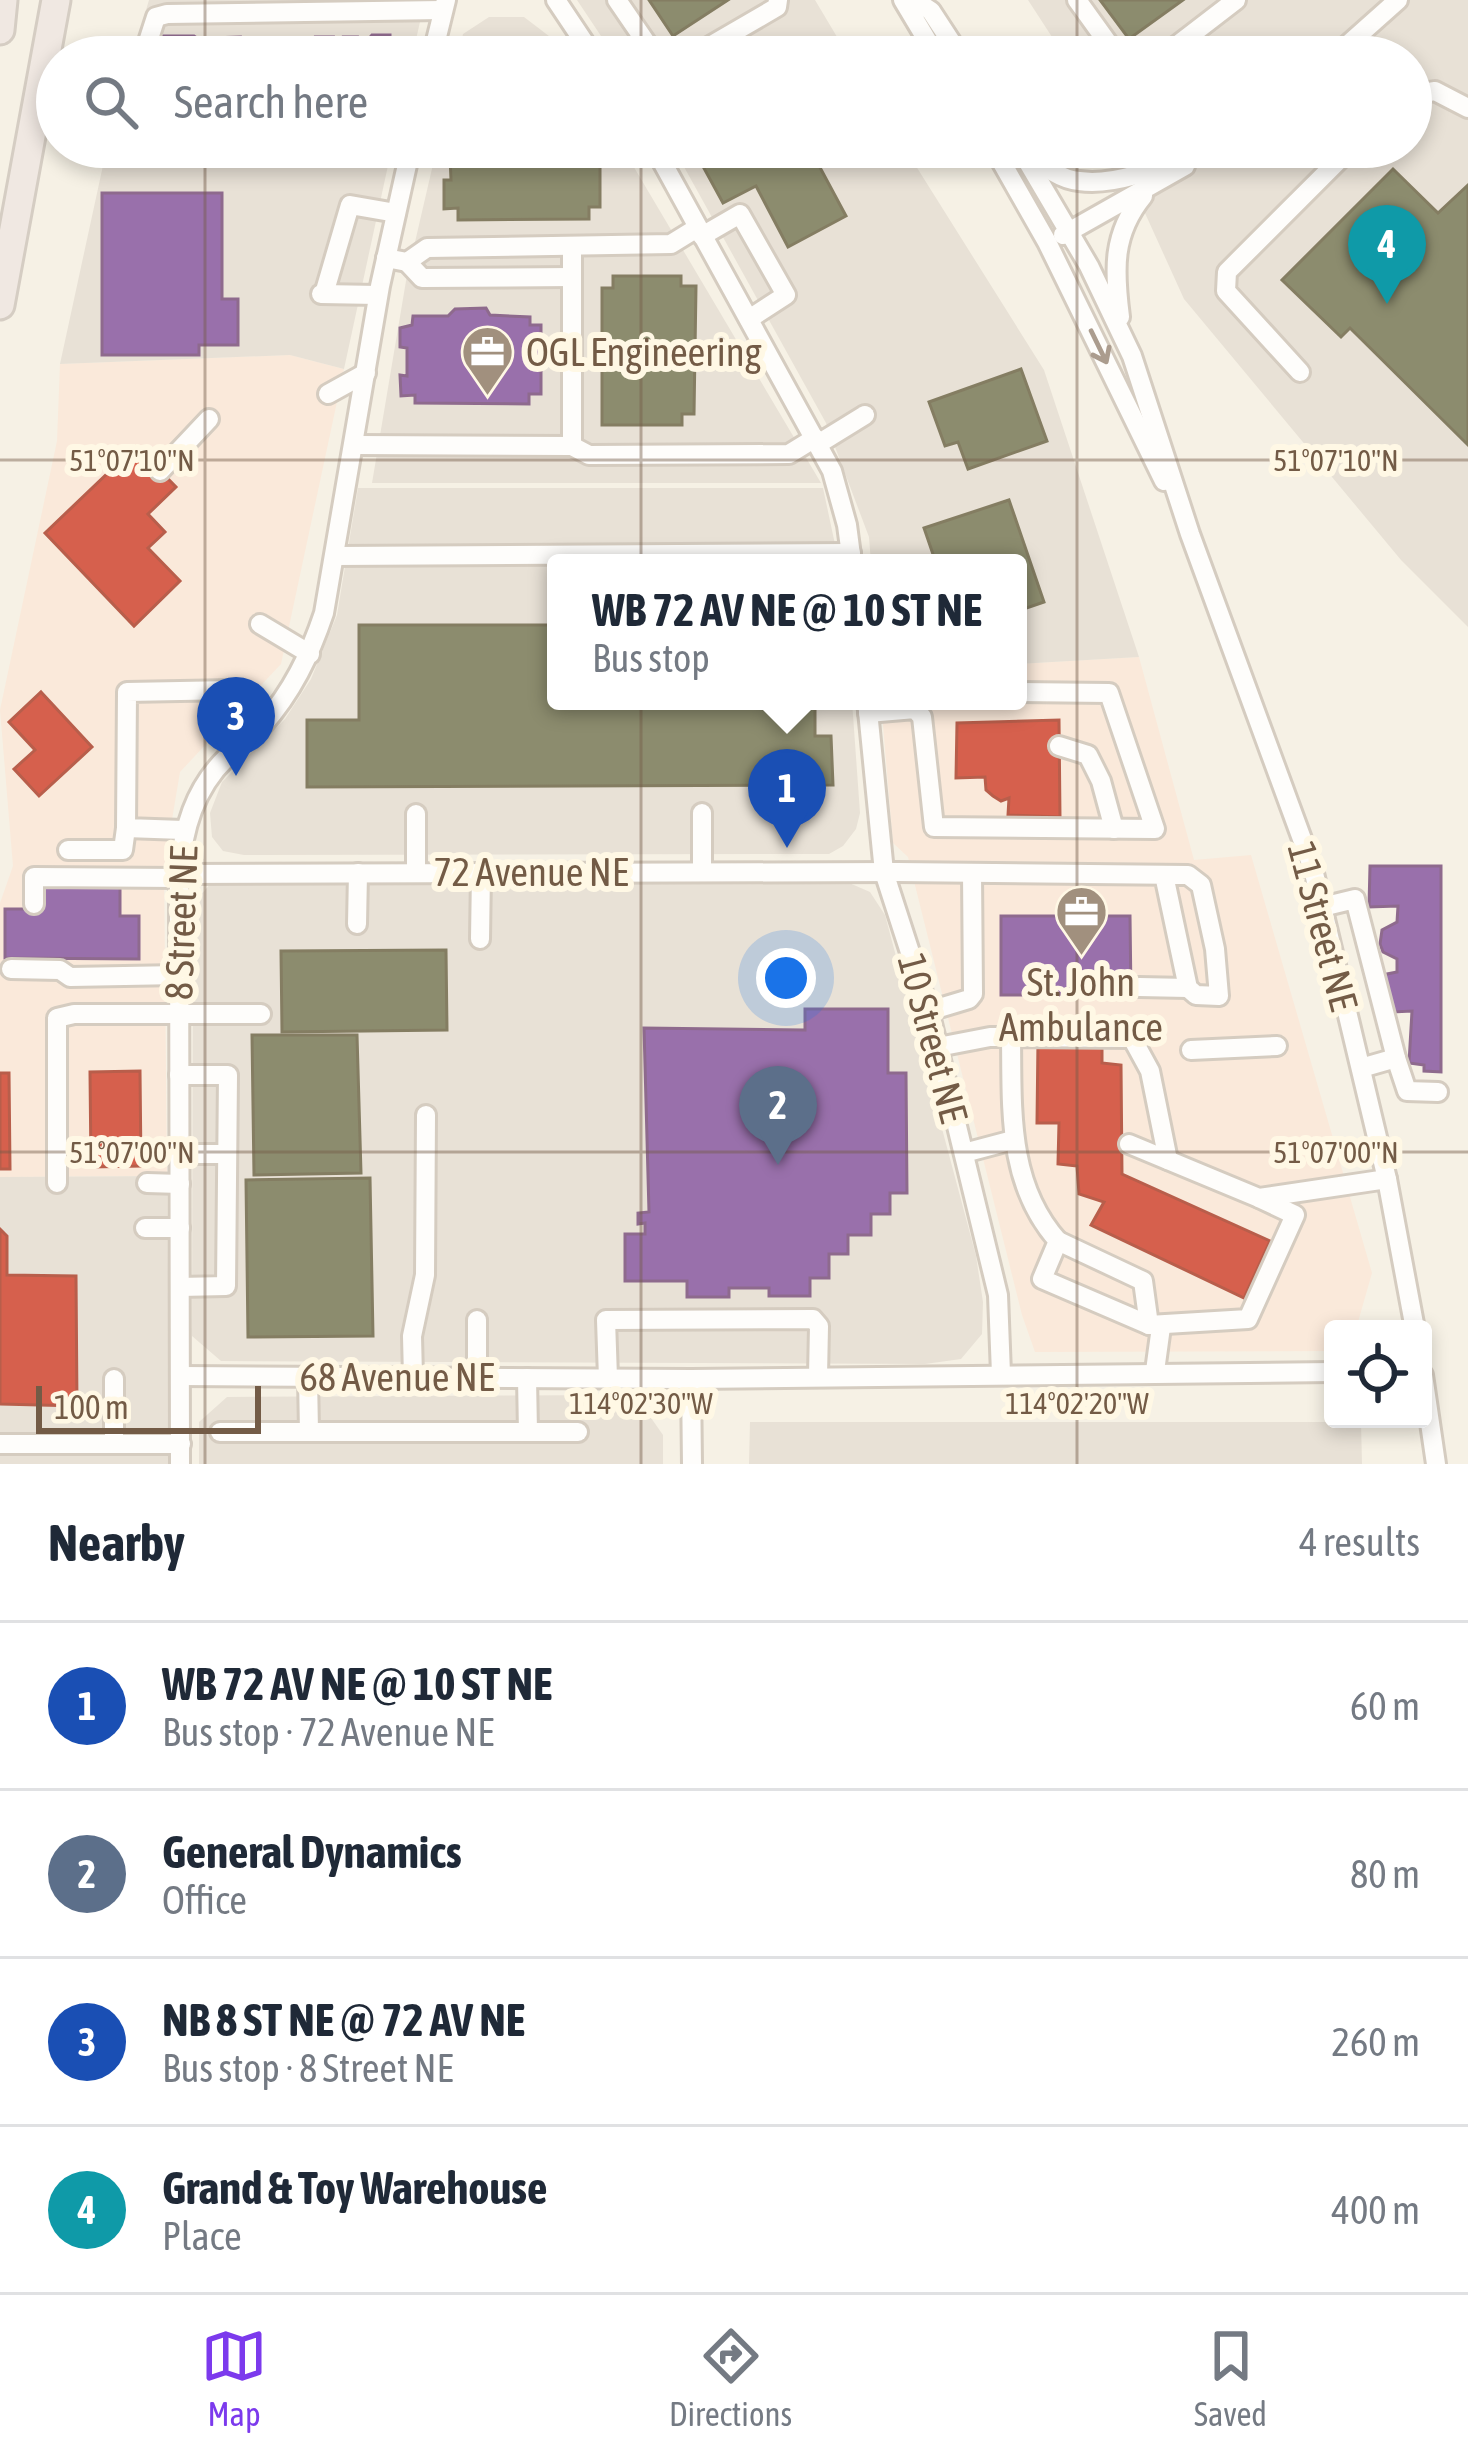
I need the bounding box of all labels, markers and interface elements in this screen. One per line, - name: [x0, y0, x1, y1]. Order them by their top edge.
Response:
- search box: [36, 36, 1432, 168]
- icon: search: [78, 69, 144, 135]
- text: Search here: [174, 76, 368, 128]
- pin: 4: [1348, 205, 1426, 304]
- office icon: OGL Engineering: [459, 324, 515, 398]
- one-way arrow: [1089, 328, 1111, 364]
- place label: OGL Engineering: [526, 330, 762, 374]
- text: 51°07'10"N: [69, 443, 195, 477]
- text: 51°07'10"N: [1273, 443, 1399, 477]
- popup: [547, 554, 1027, 710]
- text: WB 72 AV NE @ 10 ST NE: [592, 584, 982, 636]
- text: Bus stop: [592, 636, 710, 680]
- pin: 3: [197, 677, 275, 776]
- pin: 1: [748, 749, 826, 848]
- street label: 11 Street NE: [1279, 837, 1367, 1015]
- street label: 8 Street NE: [156, 845, 206, 1001]
- street label: 72 Avenue NE: [434, 850, 629, 894]
- office icon: St. John Ambulance: [1053, 884, 1109, 958]
- your location: [756, 948, 816, 1008]
- street label: 10 Street NE: [889, 949, 977, 1127]
- place label: St. John Ambulance: [999, 960, 1163, 1049]
- pin: 2: [739, 1066, 817, 1165]
- text: 51°07'00"N: [69, 1135, 195, 1169]
- text: 51°07'00"N: [1273, 1135, 1399, 1169]
- map controls: [1324, 1320, 1432, 1428]
- button: locate: [1324, 1320, 1432, 1428]
- street label: 68 Avenue NE: [300, 1355, 495, 1399]
- scale bar: [36, 1380, 261, 1433]
- text: 114°02'30"W: [569, 1386, 713, 1420]
- text: 114°02'20"W: [1005, 1386, 1149, 1420]
- text: 100 m: [54, 1388, 129, 1426]
- text: Nearby: [48, 1513, 185, 1572]
- text: 4 results: [1299, 1520, 1420, 1564]
- text: WB 72 AV NE @ 10 ST NE: [162, 1658, 552, 1710]
- text: 1: [78, 1684, 96, 1728]
- text: 60 m: [1350, 1684, 1420, 1728]
- text: Bus stop · 72 Avenue NE: [162, 1710, 494, 1754]
- text: General Dynamics: [162, 1826, 462, 1878]
- text: 2: [78, 1852, 96, 1896]
- text: 80 m: [1350, 1852, 1420, 1896]
- text: Office: [162, 1878, 247, 1922]
- text: NB 8 ST NE @ 72 AV NE: [162, 1994, 525, 2046]
- text: 3: [78, 2020, 96, 2064]
- text: 260 m: [1332, 2020, 1420, 2064]
- text: Bus stop · 8 Street NE: [162, 2046, 453, 2090]
- text: Grand & Toy Warehouse: [162, 2162, 547, 2214]
- text: 4: [78, 2188, 96, 2232]
- text: 400 m: [1332, 2188, 1420, 2232]
- text: Place: [162, 2214, 242, 2258]
- tab: Map: [201, 2323, 267, 2433]
- tab: Directions: [669, 2323, 792, 2433]
- tab: Saved: [1194, 2323, 1267, 2433]

